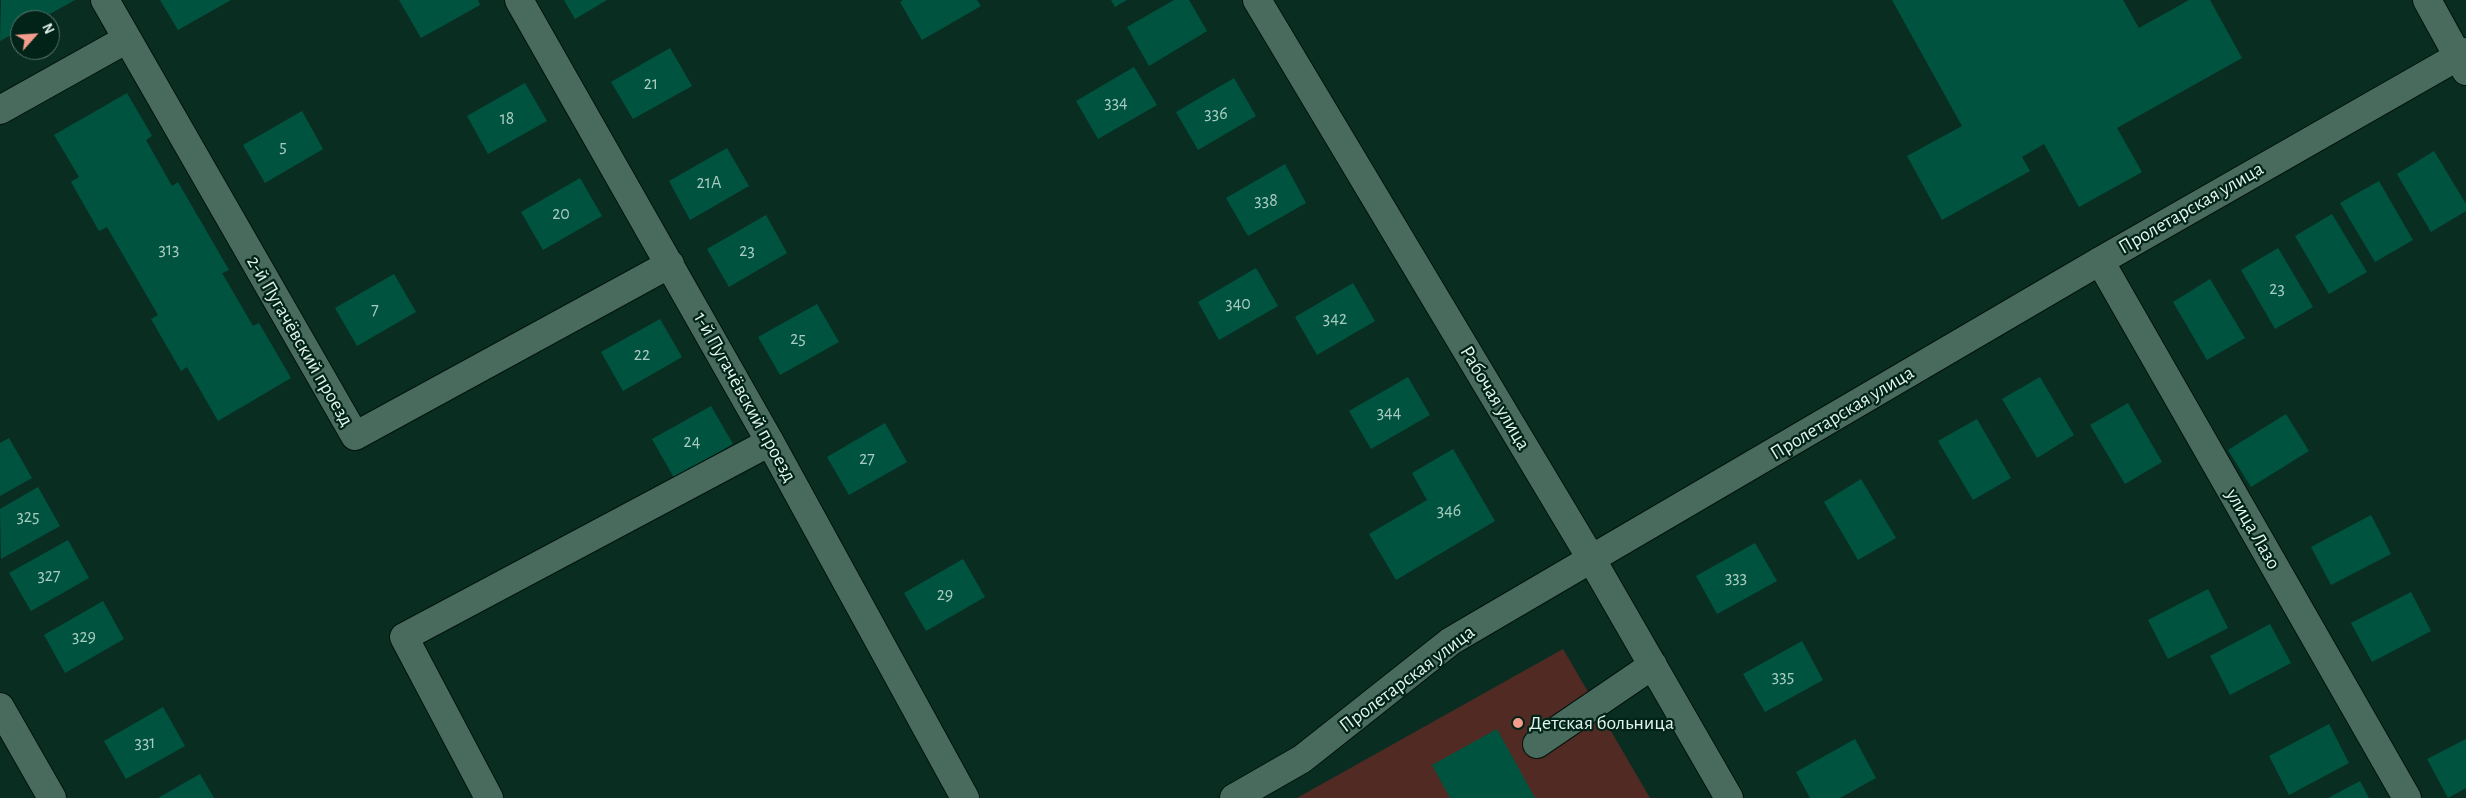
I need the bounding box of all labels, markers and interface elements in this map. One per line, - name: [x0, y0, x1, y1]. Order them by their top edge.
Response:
- north arrow: [10, 10, 60, 60]
- text: N: [39, 21, 56, 36]
- house number: 21: [644, 73, 658, 95]
- house number: 334: [1104, 92, 1128, 114]
- house number: 336: [1204, 103, 1228, 125]
- house number: 18: [500, 108, 514, 130]
- house number: 5: [279, 136, 287, 158]
- street label: Пролетарская улица: [2114, 157, 2268, 259]
- house number: 21А: [697, 172, 721, 194]
- house number: 338: [1254, 190, 1278, 212]
- house number: 20: [552, 203, 570, 225]
- house number: 313: [158, 239, 180, 261]
- house number: 23: [739, 240, 755, 262]
- street label: 2-й Пугачёвский проезд: [241, 251, 359, 431]
- house number: 23: [2269, 278, 2285, 300]
- house number: 340: [1225, 293, 1251, 315]
- house number: 7: [371, 299, 379, 321]
- street label: 1-й Пугачёвский проезд: [688, 308, 802, 486]
- house number: 342: [1323, 308, 1347, 330]
- house number: 25: [790, 328, 806, 350]
- street label: Рабочая улица: [1455, 342, 1535, 454]
- house number: 22: [634, 344, 650, 366]
- street label: Пролетарская улица: [1766, 361, 1918, 465]
- house number: 344: [1377, 402, 1401, 424]
- house number: 24: [684, 431, 700, 453]
- house number: 27: [859, 448, 875, 470]
- street label: улица Лазо: [2220, 484, 2286, 574]
- house number: 346: [1437, 500, 1461, 522]
- house number: 325: [16, 506, 40, 528]
- house number: 327: [37, 565, 61, 587]
- house number: 333: [1725, 567, 1747, 589]
- house number: 29: [937, 584, 953, 606]
- street label: Пролетарская улица: [1334, 620, 1480, 738]
- house number: 329: [72, 626, 96, 648]
- house number: 335: [1772, 666, 1794, 688]
- place label: Детская больница: [1529, 711, 1674, 735]
- marker: Детская больница: [1511, 716, 1525, 730]
- house number: 331: [134, 732, 156, 754]

